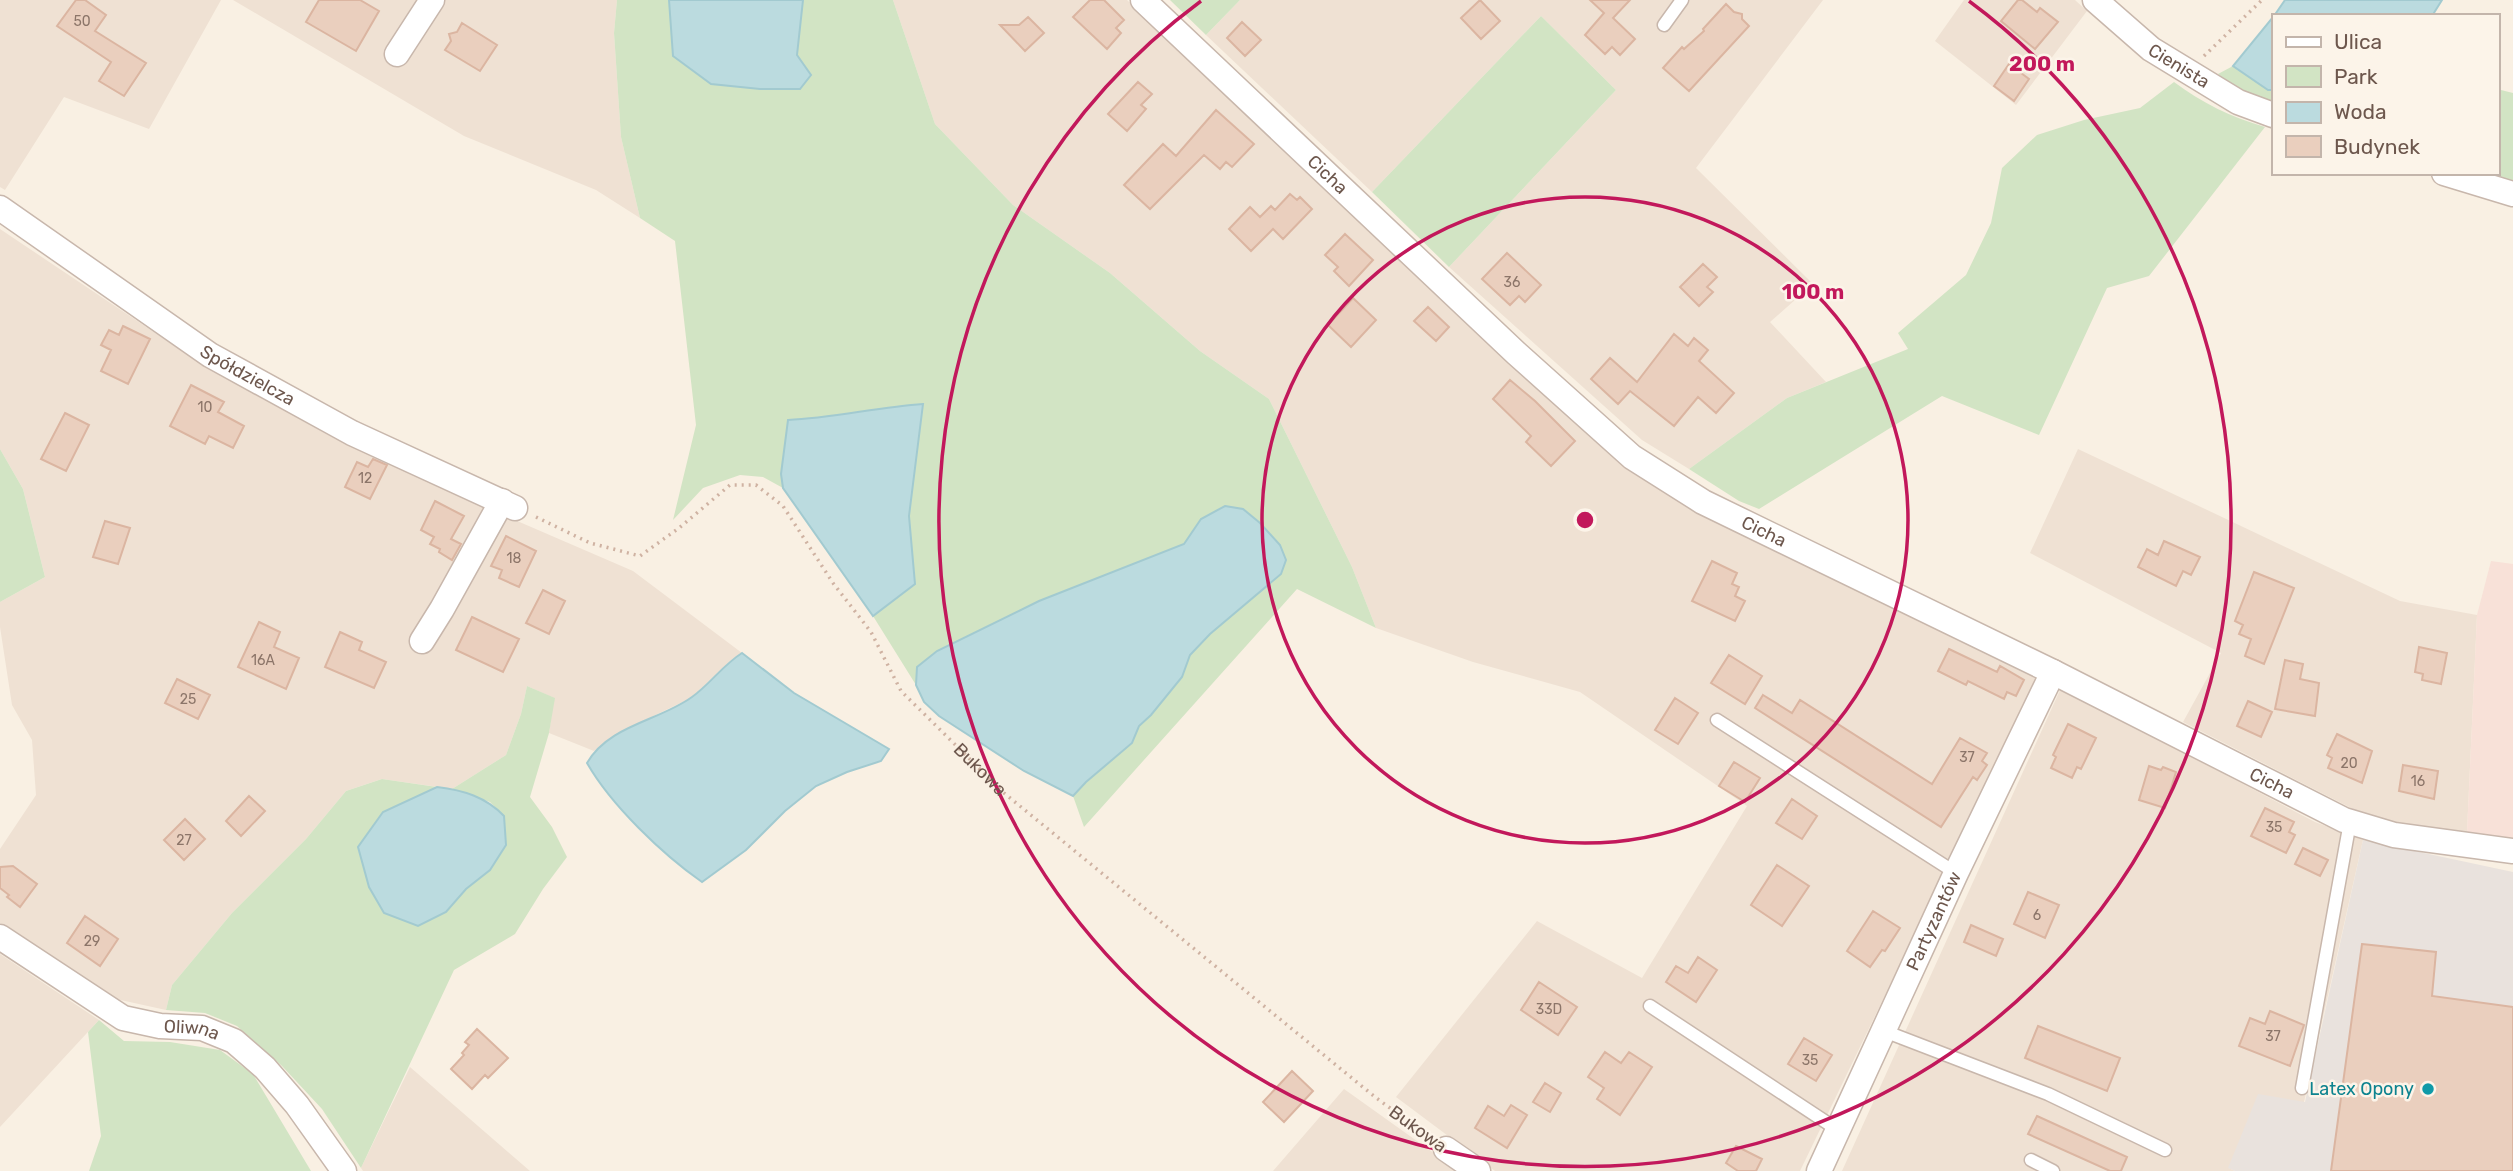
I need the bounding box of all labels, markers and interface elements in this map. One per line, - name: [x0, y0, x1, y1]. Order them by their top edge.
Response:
- house number: 50: [73, 13, 91, 30]
- legend: [2272, 14, 2499, 175]
- text: Ulica: [2334, 29, 2382, 54]
- street label: Cienista: [2144, 39, 2214, 93]
- text: 200 m: [2009, 51, 2075, 76]
- text: Park: [2334, 64, 2378, 89]
- text: Woda: [2334, 99, 2387, 124]
- text: Budynek: [2334, 134, 2420, 159]
- street label: Cicha: [1303, 150, 1352, 199]
- house number: 36: [1504, 274, 1520, 291]
- text: 100 m: [1782, 279, 1844, 304]
- street label: Spółdzielcza: [196, 340, 299, 410]
- house number: 10: [198, 399, 213, 416]
- house number: 12: [358, 470, 372, 487]
- centre of rings: [1573, 508, 1597, 532]
- street label: Cicha: [1738, 511, 1790, 552]
- house number: 18: [507, 550, 522, 567]
- house number: 16A: [251, 652, 276, 669]
- house number: 25: [180, 691, 196, 708]
- street label: Bukowa: [949, 738, 1011, 800]
- house number: 37: [1959, 749, 1975, 766]
- house number: 20: [2340, 755, 2358, 772]
- street label: Cicha: [2246, 763, 2298, 804]
- house number: 16: [2411, 773, 2425, 790]
- house number: 35: [2266, 819, 2282, 836]
- house number: 27: [176, 832, 192, 849]
- street label: Partyzantów: [1902, 868, 1966, 974]
- house number: 6: [2033, 907, 2041, 924]
- house number: 29: [84, 933, 100, 950]
- house number: 33D: [1536, 1001, 1562, 1018]
- street label: Oliwna: [163, 1015, 223, 1045]
- house number: 37: [2265, 1028, 2281, 1045]
- house number: 35: [1802, 1052, 1818, 1069]
- place label: Latex Opony: [2309, 1078, 2414, 1100]
- marker: Latex Opony: [2420, 1081, 2436, 1097]
- street label: Bukowa: [1385, 1101, 1451, 1157]

